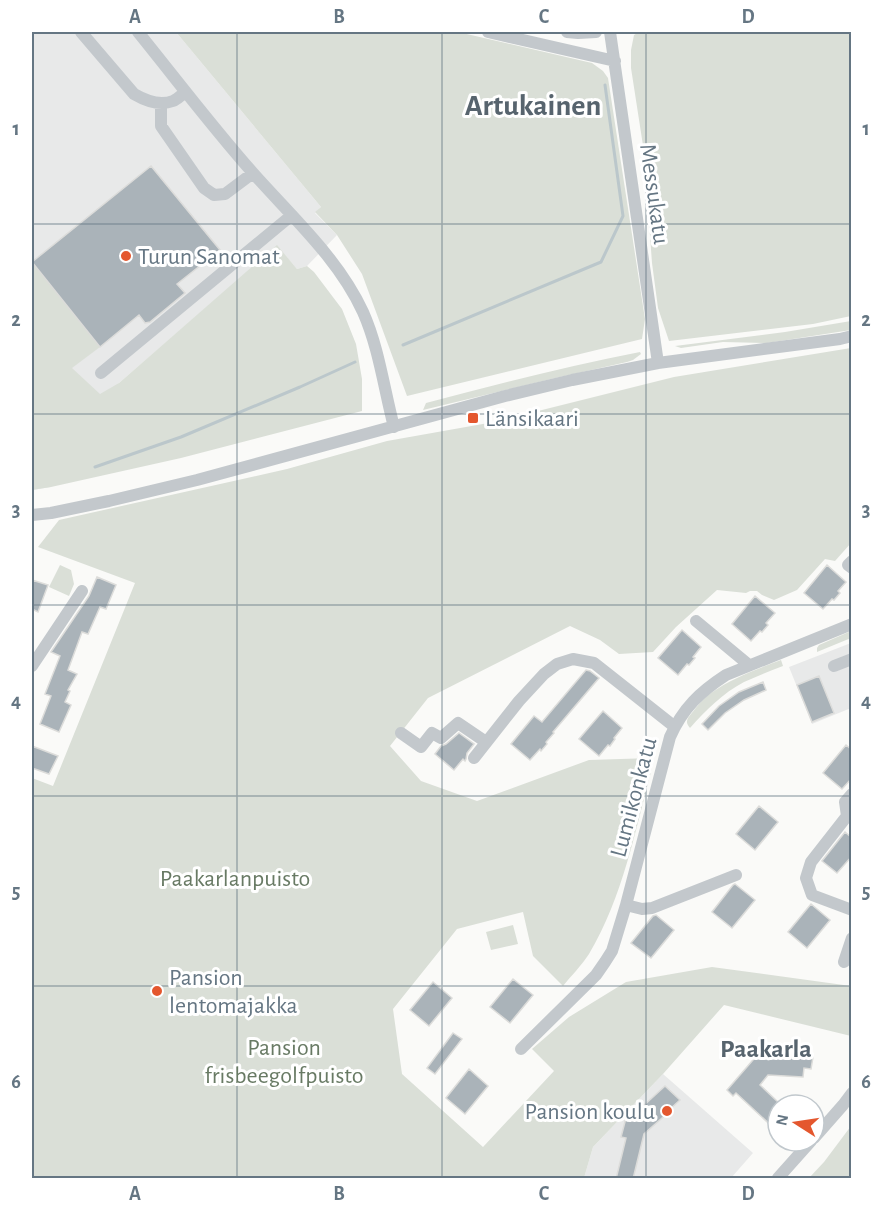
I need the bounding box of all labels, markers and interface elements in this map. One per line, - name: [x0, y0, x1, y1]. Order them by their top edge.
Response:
- text: A: [129, 7, 141, 27]
- text: B: [333, 7, 345, 27]
- text: C: [539, 7, 550, 27]
- text: D: [741, 7, 755, 27]
- district label: Artukainen: [465, 91, 601, 121]
- text: 1: [12, 119, 20, 139]
- text: 1: [862, 119, 870, 139]
- street label: Messukatu: [635, 142, 673, 246]
- place label: Turun Sanomat: [138, 245, 280, 269]
- marker: Turun Sanomat: [119, 249, 133, 263]
- text: 2: [11, 310, 21, 330]
- text: 2: [861, 310, 871, 330]
- place label: Länsikaari: [485, 407, 579, 431]
- marker: Länsikaari: [466, 411, 480, 425]
- text: 3: [12, 500, 20, 520]
- text: 3: [862, 500, 870, 520]
- text: 4: [11, 691, 21, 711]
- text: 4: [861, 691, 871, 711]
- street label: Lumikonkatu: [606, 735, 661, 860]
- park label: Paakarlanpuisto: [160, 867, 310, 891]
- text: 5: [12, 882, 20, 902]
- text: 5: [862, 882, 870, 902]
- place label: Pansion lentomajakka: [169, 966, 297, 1018]
- marker: Pansion lentomajakka: [150, 984, 164, 998]
- park label: Pansion frisbeegolfpuisto: [205, 1036, 363, 1088]
- district label: Paakarla: [720, 1036, 812, 1062]
- text: 6: [11, 1072, 21, 1092]
- text: 6: [861, 1072, 871, 1092]
- north arrow: [766, 1093, 826, 1153]
- place label: Pansion koulu: [525, 1100, 655, 1124]
- marker: Pansion koulu: [660, 1104, 674, 1118]
- text: N: [773, 1113, 791, 1127]
- text: A: [129, 1184, 141, 1204]
- text: B: [333, 1184, 345, 1204]
- text: C: [539, 1184, 550, 1204]
- text: D: [741, 1184, 755, 1204]

